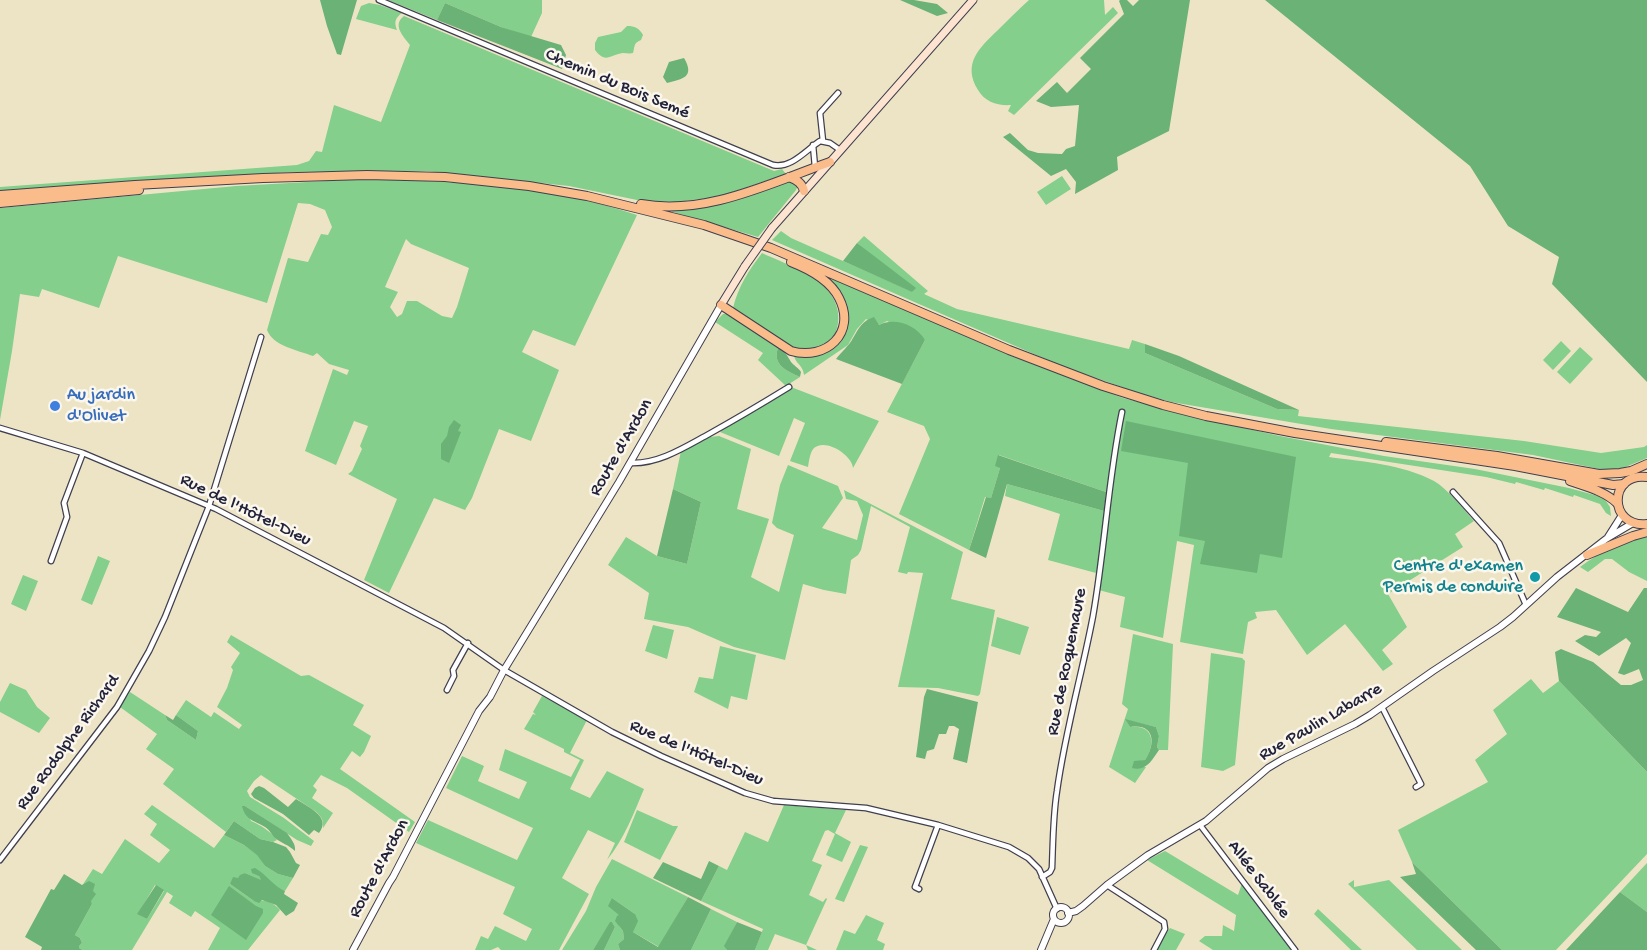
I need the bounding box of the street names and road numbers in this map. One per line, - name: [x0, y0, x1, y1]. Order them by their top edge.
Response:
- street label: Chemin du Bois Semé: [542, 45, 692, 125]
- street label: Route d'Ardon: [585, 396, 659, 500]
- street label: Rue de l'Hôtel-Dieu: [176, 470, 314, 552]
- street label: Rue de Roquemaure: [1043, 586, 1093, 738]
- street label: Rue Rodolphe Richard: [13, 671, 125, 815]
- street label: Rue Paulin Labarre: [1256, 679, 1386, 767]
- street label: Rue de l'Hôtel-Dieu: [626, 716, 766, 792]
- street label: Route d'Ardon: [345, 816, 415, 922]
- street label: Allée Sablée: [1222, 837, 1294, 923]

